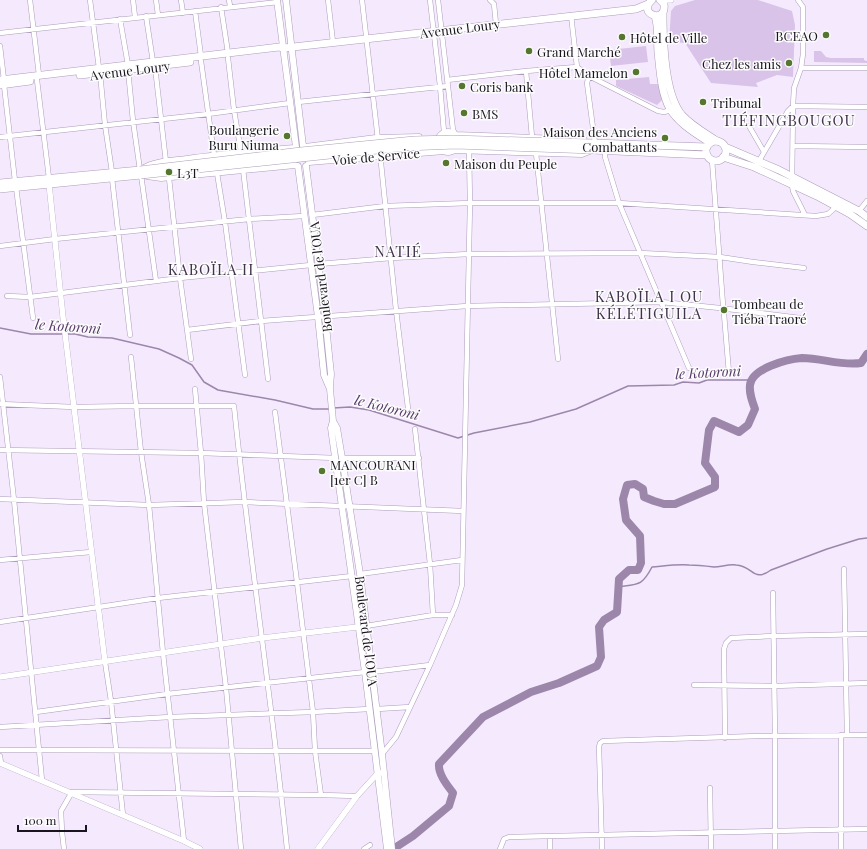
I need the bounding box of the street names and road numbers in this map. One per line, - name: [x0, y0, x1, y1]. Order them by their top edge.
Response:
- street label: Avenue Loury: [418, 15, 502, 41]
- street label: Avenue Loury: [88, 57, 172, 83]
- street label: Voie de Service: [330, 144, 421, 168]
- street label: Boulevard de l'OUA: [305, 220, 335, 333]
- street label: Boulevard de l'OUA: [352, 575, 382, 688]

